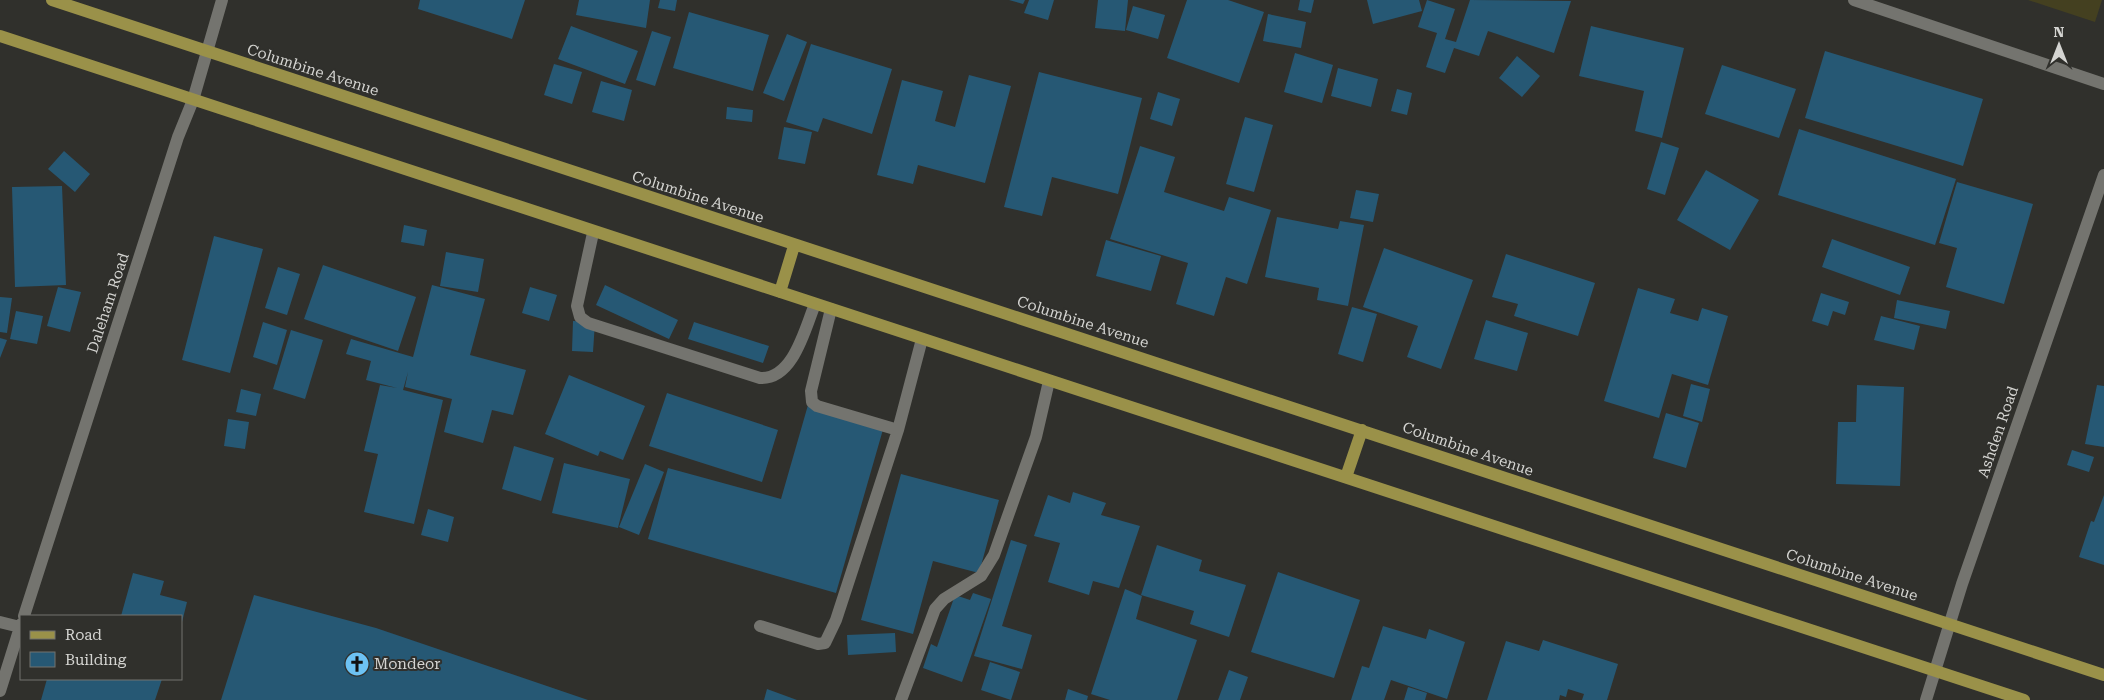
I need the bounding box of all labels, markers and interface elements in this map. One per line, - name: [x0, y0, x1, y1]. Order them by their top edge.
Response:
- north arrow: [2034, 20, 2084, 70]
- text: N: [2054, 24, 2065, 40]
- street label: Columbine Avenue: [245, 40, 381, 100]
- street label: Columbine Avenue: [630, 167, 766, 227]
- street label: Daleham Road: [83, 250, 133, 356]
- street label: Columbine Avenue: [1015, 292, 1151, 352]
- street label: Ashden Road: [1974, 384, 2022, 480]
- street label: Columbine Avenue: [1400, 418, 1536, 480]
- street label: Columbine Avenue: [1784, 545, 1920, 605]
- legend: [20, 615, 182, 680]
- text: Road: [65, 626, 102, 644]
- text: Building: [65, 651, 127, 669]
- church icon: Mondeor: [344, 651, 370, 677]
- place label: Mondeor: [374, 655, 440, 673]

